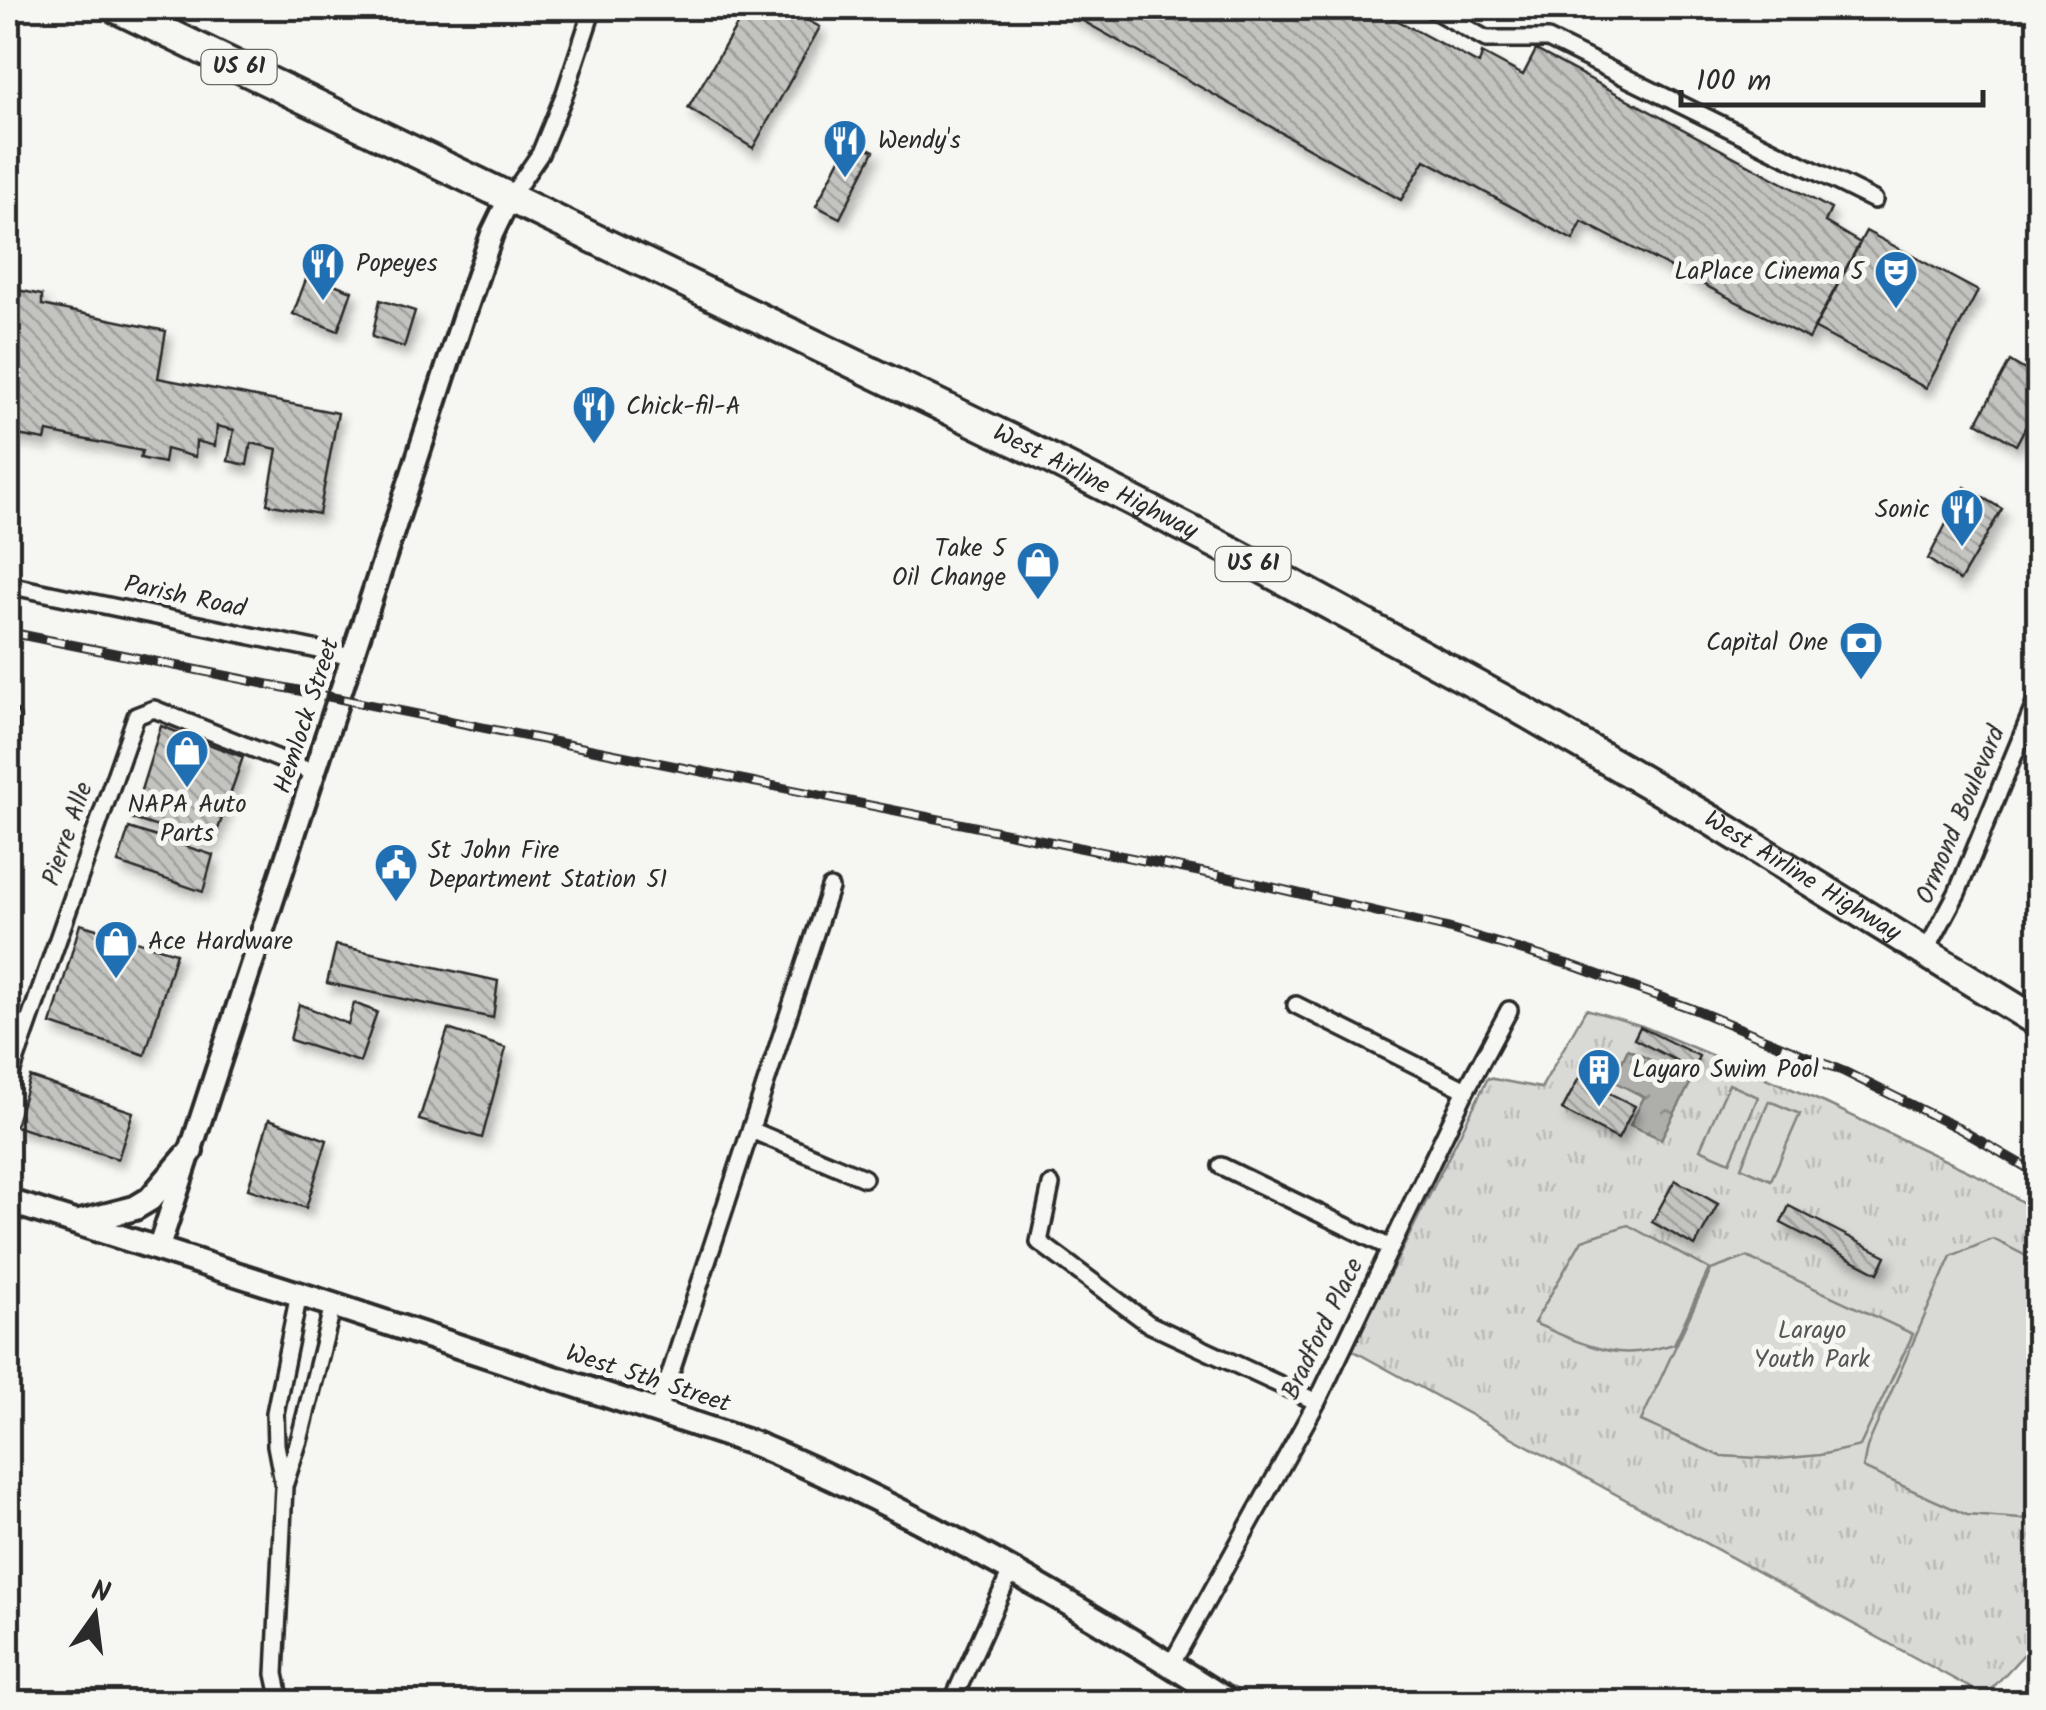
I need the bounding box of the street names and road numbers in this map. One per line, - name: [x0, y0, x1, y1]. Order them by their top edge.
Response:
- road number: US 61: [202, 50, 276, 84]
- street label: West Airline Highway: [986, 413, 1205, 551]
- road number: US 61: [1216, 547, 1290, 581]
- street label: Parish Road: [120, 565, 251, 630]
- street label: Hemlock Street: [263, 633, 351, 799]
- street label: Ormond Boulevard: [1905, 718, 2017, 910]
- street label: Pierre Alle: [32, 777, 104, 891]
- street label: West Airline Highway: [1696, 800, 1909, 953]
- street label: Bradford Place: [1271, 1251, 1375, 1407]
- street label: West 5th Street: [560, 1334, 736, 1425]

